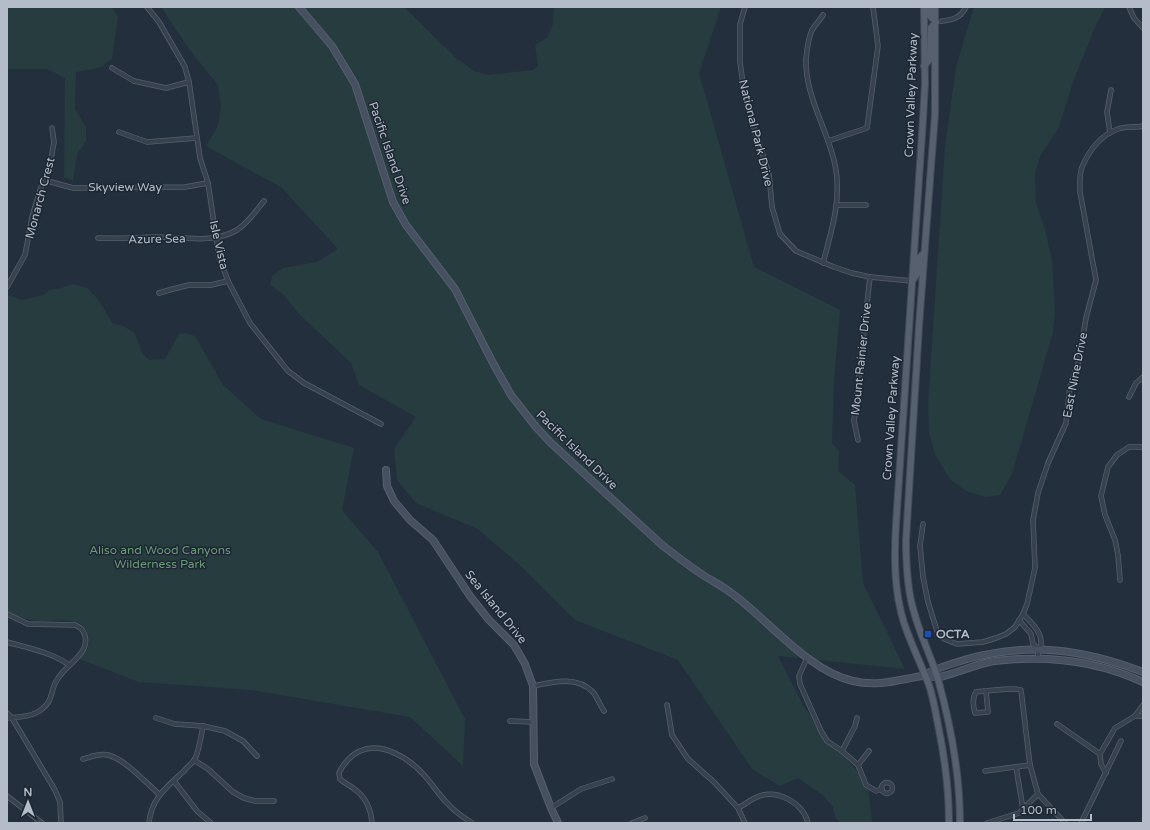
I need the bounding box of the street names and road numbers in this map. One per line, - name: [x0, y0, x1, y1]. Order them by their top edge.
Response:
- street label: Crown Valley Parkway: [902, 32, 920, 158]
- street label: National Park Drive: [736, 78, 776, 188]
- street label: Pacific Island Drive: [366, 100, 414, 206]
- street label: Monarch Crest: [22, 155, 58, 240]
- street label: Skyview Way: [88, 180, 162, 194]
- street label: Isle Vista: [207, 219, 231, 271]
- street label: Azure Sea: [128, 231, 186, 247]
- street label: Mount Rainier Drive: [848, 302, 874, 416]
- street label: East Nine Drive: [1060, 331, 1090, 419]
- street label: Crown Valley Parkway: [880, 355, 902, 481]
- street label: Pacific Island Drive: [534, 408, 621, 492]
- street label: Sea Island Drive: [462, 567, 530, 647]

